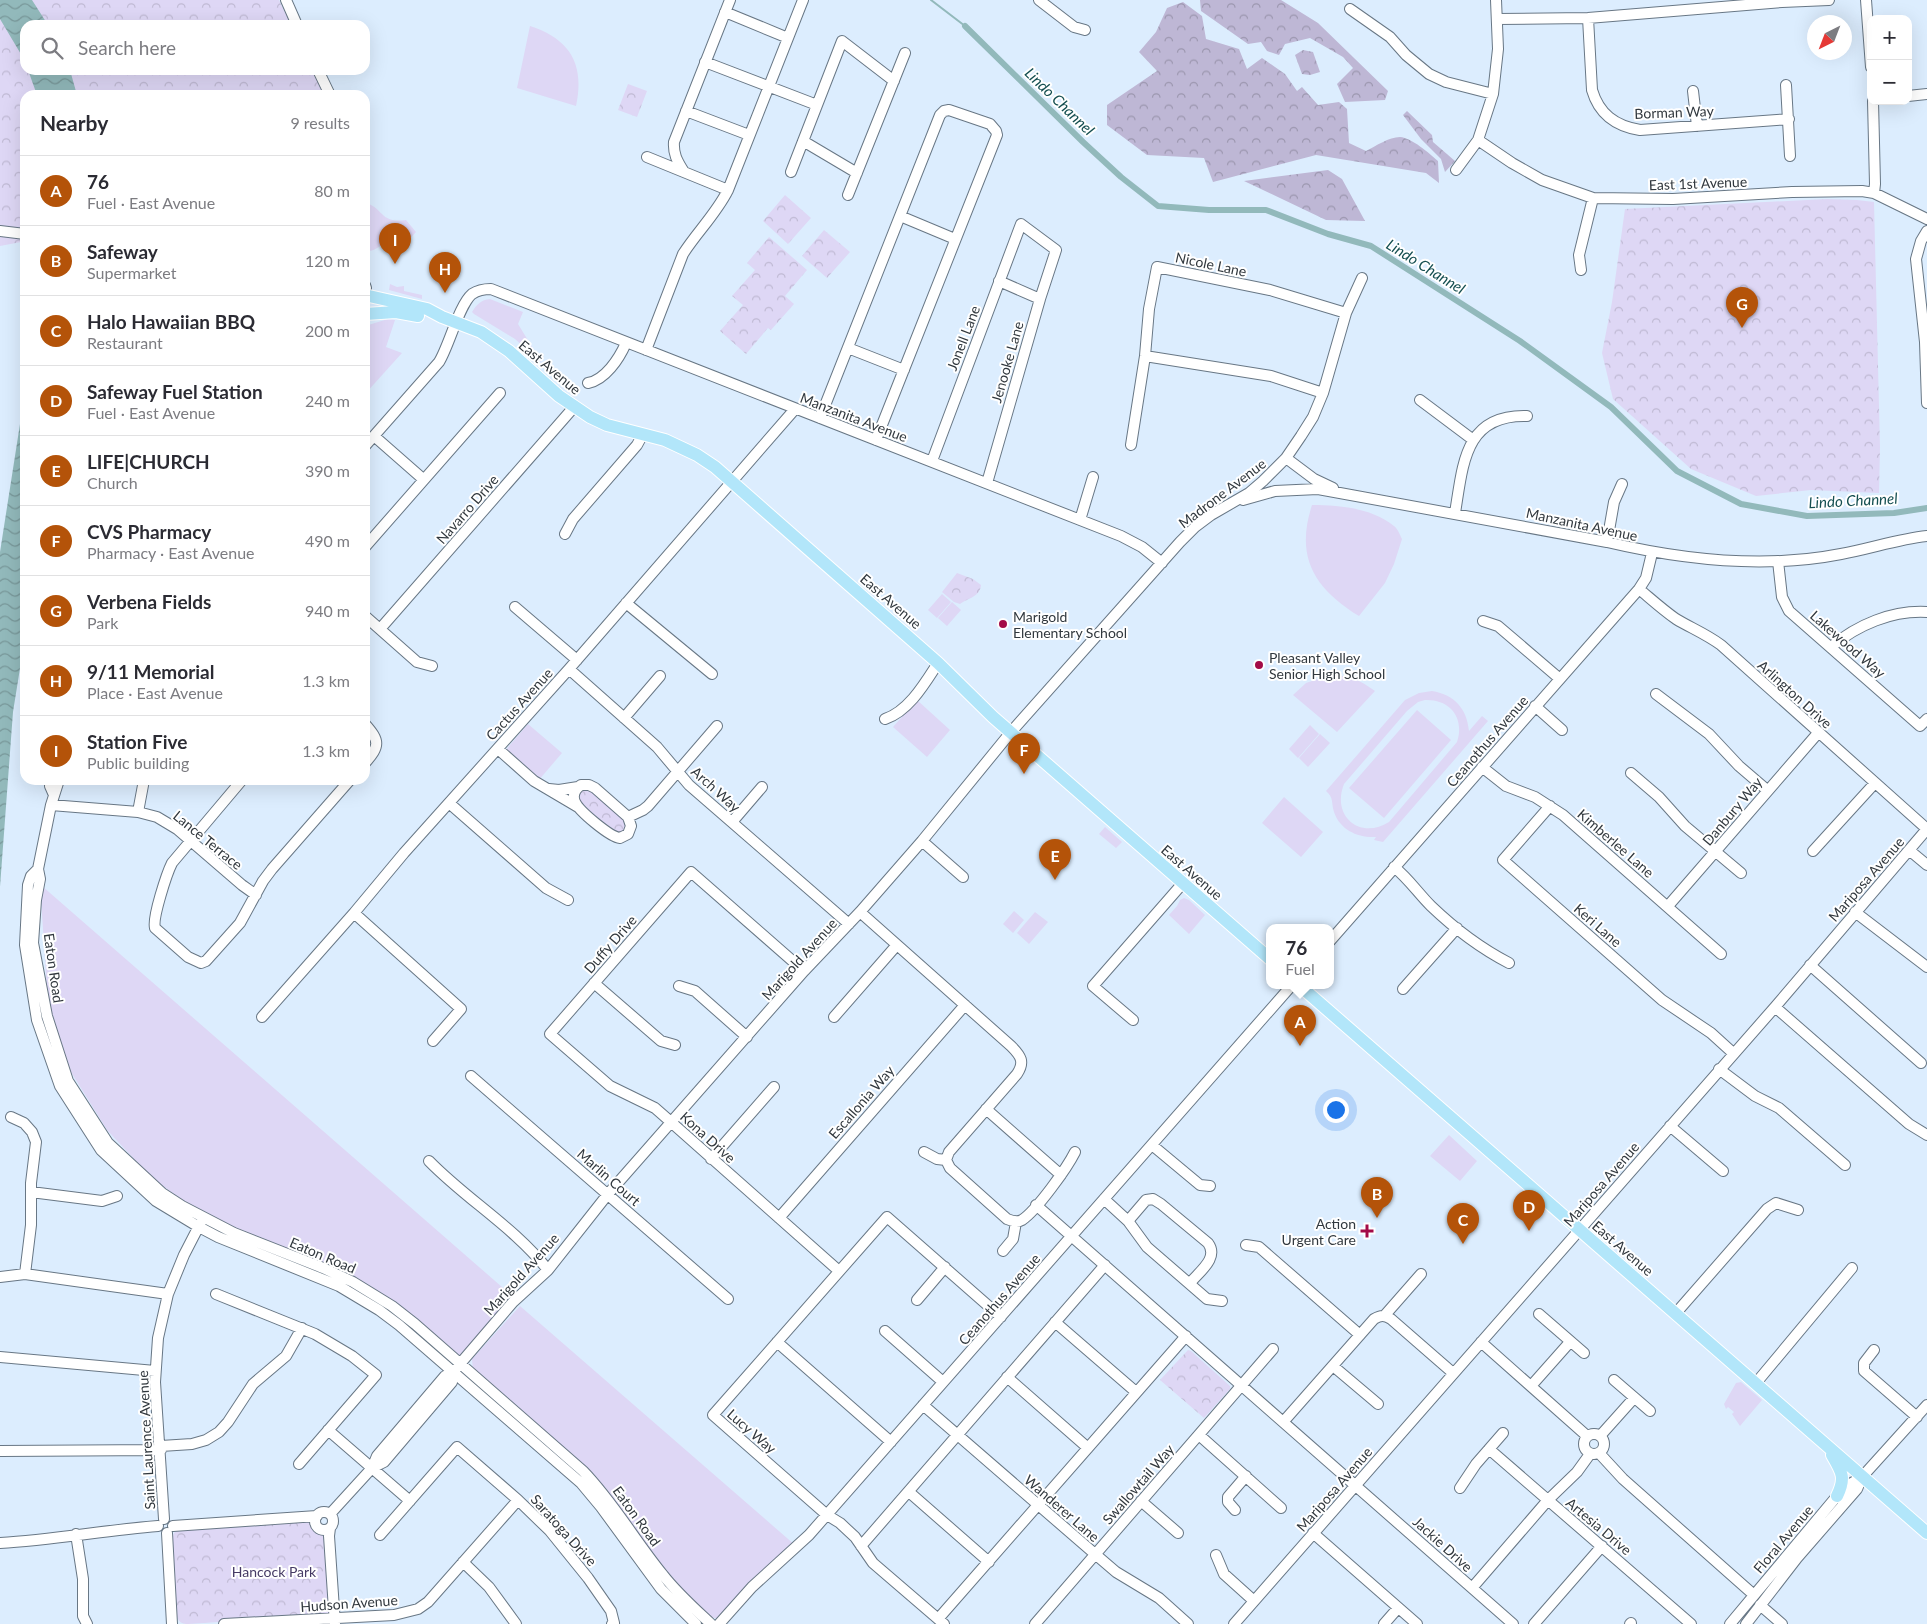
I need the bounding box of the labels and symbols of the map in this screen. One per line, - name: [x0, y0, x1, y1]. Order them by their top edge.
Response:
- north arrow: [1807, 15, 1852, 60]
- water label: Lindo Channel: [1022, 64, 1099, 139]
- street label: Borman Way: [1634, 102, 1715, 122]
- street label: East 1st Avenue: [1649, 173, 1747, 193]
- pin: I: [379, 223, 411, 264]
- water label: Lindo Channel: [1383, 235, 1469, 298]
- street label: Nicole Lane: [1174, 248, 1248, 280]
- pin: H: [429, 252, 461, 293]
- pin: G: [1726, 287, 1758, 328]
- street label: Jonell Lane: [943, 303, 983, 373]
- street label: Jenooke Lane: [987, 319, 1027, 405]
- street label: East Avenue: [516, 336, 584, 398]
- street label: Manzanita Avenue: [798, 389, 910, 445]
- street label: Madrone Avenue: [1175, 455, 1269, 531]
- street label: Navarro Drive: [432, 471, 502, 547]
- water label: Lindo Channel: [1808, 489, 1899, 511]
- street label: Manzanita Avenue: [1525, 504, 1639, 544]
- street label: East Avenue: [857, 570, 925, 632]
- street label: Lakewood Way: [1807, 607, 1890, 682]
- place label: Marigold Elementary School: [1013, 608, 1127, 641]
- marker: Marigold Elementary School: [997, 618, 1009, 630]
- place label: Pleasant Valley Senior High School: [1269, 649, 1385, 682]
- street label: Arlington Drive: [1754, 656, 1836, 732]
- marker: Pleasant Valley Senior High School: [1253, 659, 1265, 671]
- street label: Cactus Avenue: [482, 664, 556, 744]
- street label: Ceanothus Avenue: [1443, 692, 1531, 790]
- pin: F: [1008, 733, 1040, 774]
- street label: Arch Way: [688, 763, 745, 816]
- street label: Danbury Way: [1699, 773, 1766, 849]
- street label: Kimberlee Lane: [1574, 805, 1658, 881]
- street label: Lance Terrace: [170, 807, 246, 873]
- street label: Mariposa Avenue: [1825, 833, 1907, 925]
- pin: E: [1039, 839, 1071, 880]
- street label: East Avenue: [1158, 841, 1226, 903]
- street label: Keri Lane: [1571, 900, 1625, 950]
- street label: Duffy Drive: [580, 911, 640, 977]
- street label: Marigold Avenue: [758, 915, 840, 1003]
- street label: Eaton Road: [41, 932, 67, 1004]
- pin: A: [1284, 1005, 1316, 1046]
- street label: Escallonia Way: [825, 1061, 898, 1142]
- your location: [1323, 1097, 1349, 1123]
- street label: Kona Drive: [677, 1108, 739, 1166]
- street label: Mariposa Avenue: [1560, 1138, 1642, 1230]
- street label: Marlin Court: [574, 1145, 644, 1209]
- pin: B: [1361, 1177, 1393, 1218]
- pin: D: [1513, 1190, 1545, 1231]
- pin: C: [1447, 1203, 1479, 1244]
- place label: Action Urgent Care: [1282, 1215, 1356, 1248]
- street label: East Avenue: [1589, 1217, 1657, 1279]
- marker: Action Urgent Care: [1360, 1224, 1374, 1238]
- street label: Marigold Avenue: [480, 1230, 562, 1318]
- street label: Eaton Road: [287, 1233, 359, 1277]
- street label: Ceanothus Avenue: [955, 1250, 1043, 1348]
- street label: Saint Laurence Avenue: [134, 1370, 158, 1510]
- street label: Lucy Way: [724, 1405, 781, 1457]
- street label: Swallowtail Way: [1099, 1440, 1178, 1527]
- street label: Mariposa Avenue: [1293, 1443, 1375, 1535]
- street label: Wanderer Lane: [1021, 1471, 1103, 1545]
- street label: Eaton Road: [609, 1483, 665, 1549]
- street label: Saratoga Drive: [527, 1491, 601, 1569]
- street label: Artesia Drive: [1563, 1494, 1635, 1558]
- street label: Floral Avenue: [1750, 1501, 1816, 1577]
- street label: Jackie Drive: [1410, 1513, 1476, 1575]
- park label: Hancock Park: [232, 1563, 317, 1580]
- street label: Hudson Avenue: [300, 1591, 398, 1615]

